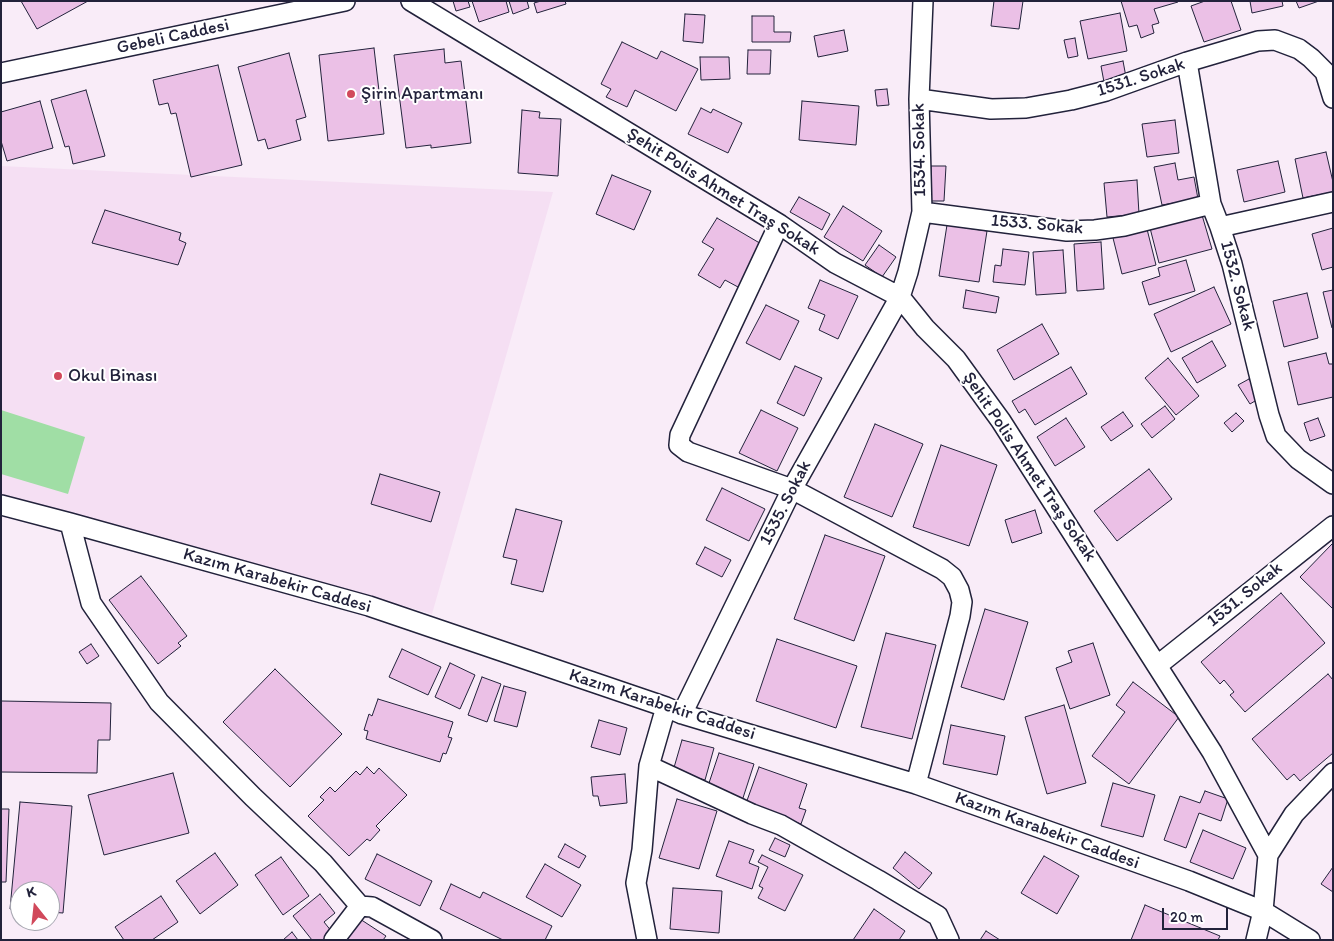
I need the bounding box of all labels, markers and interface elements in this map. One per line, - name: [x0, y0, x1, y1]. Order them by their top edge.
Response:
- street label: Gebeli Caddesi: [115, 15, 231, 59]
- street label: 1531. Sokak: [1094, 54, 1188, 102]
- place label: Şirin Apartmanı: [361, 83, 483, 105]
- marker: Şirin Apartmanı: [345, 88, 357, 100]
- street label: 1534. Sokak: [908, 103, 932, 197]
- street label: Şehit Polis Ahmet Traş Sokak: [622, 124, 824, 260]
- street label: 1533. Sokak: [990, 210, 1084, 240]
- street label: 1532. Sokak: [1215, 239, 1259, 333]
- place label: Okul Binası: [68, 365, 157, 387]
- street label: Şehit Polis Ahmet Traş Sokak: [958, 368, 1100, 566]
- marker: Okul Binası: [52, 370, 64, 382]
- street label: 1535. Sokak: [755, 457, 817, 549]
- street label: Kazım Karabekir Caddesi: [180, 544, 374, 618]
- street label: 1531. Sokak: [1203, 558, 1287, 632]
- street label: Kazım Karabekir Caddesi: [566, 665, 758, 745]
- street label: Kazım Karabekir Caddesi: [952, 788, 1142, 874]
- north arrow: [10, 881, 60, 931]
- text: K: [24, 883, 38, 901]
- scale bar: [1164, 898, 1230, 930]
- text: 20 m: [1170, 908, 1203, 926]

